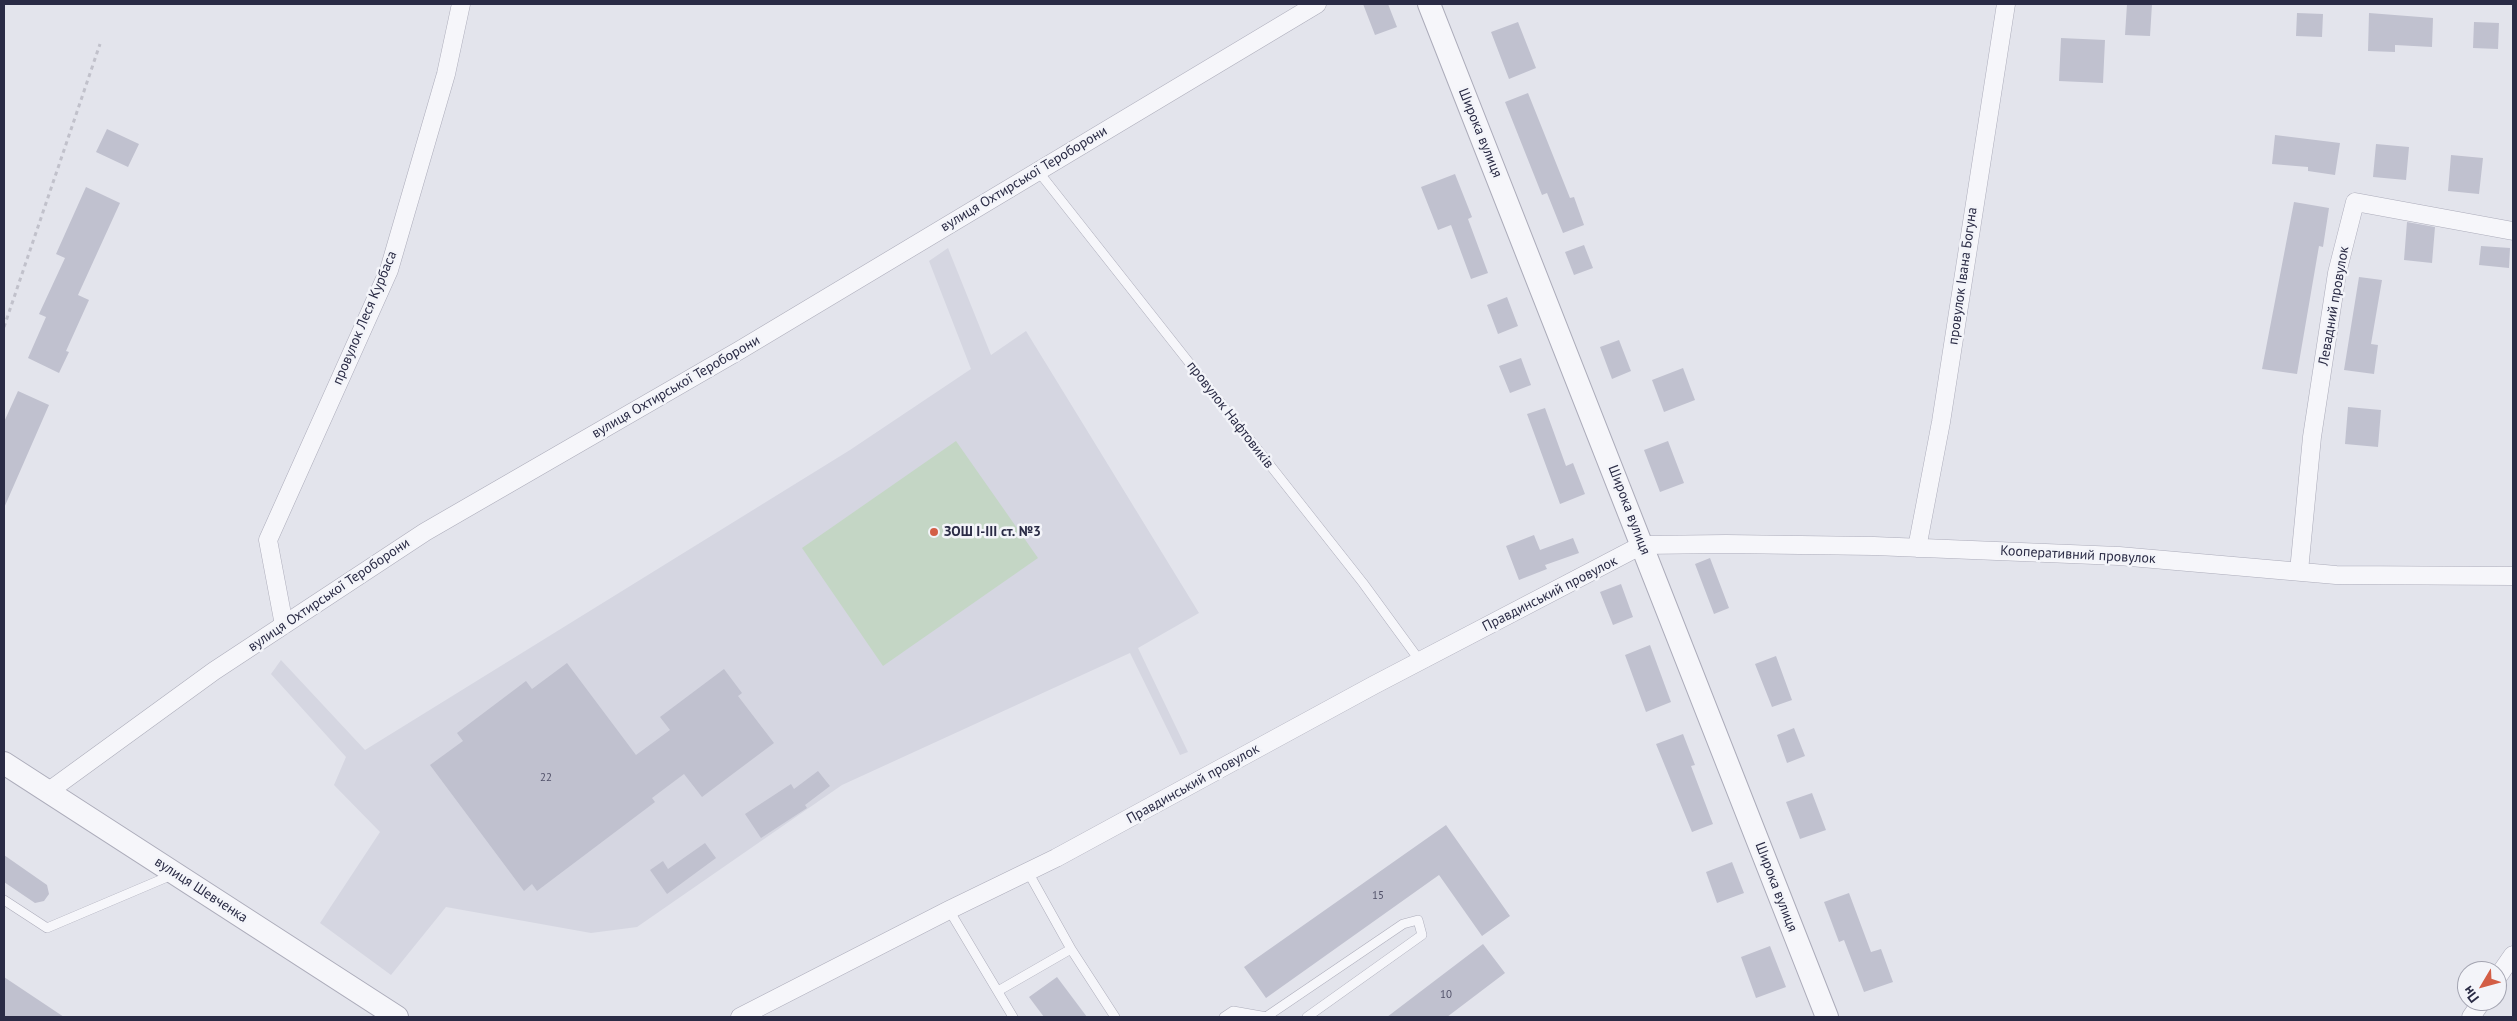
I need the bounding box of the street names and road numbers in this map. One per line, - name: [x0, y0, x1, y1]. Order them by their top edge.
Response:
- street label: Широка вулиця: [1454, 86, 1506, 180]
- street label: вулиця Охтирської Тероборони: [938, 123, 1110, 235]
- street label: провулок Івана Богуна: [1945, 206, 1981, 346]
- street label: Левадний провулок: [2315, 245, 2353, 367]
- street label: провулок Леся Курбаса: [329, 249, 401, 387]
- street label: вулиця Охтирської Тероборони: [589, 332, 763, 442]
- street label: провулок Нафтовиків: [1183, 358, 1277, 472]
- street label: Широка вулиця: [1604, 463, 1654, 557]
- street label: вулиця Охтирської Тероборони: [245, 535, 413, 655]
- street label: Кооперативний провулок: [2000, 543, 2156, 567]
- street label: Правдинський провулок: [1480, 553, 1620, 635]
- street label: Правдинський провулок: [1124, 740, 1262, 828]
- street label: Широка вулиця: [1751, 840, 1801, 934]
- street label: вулиця Шевченка: [151, 854, 251, 926]

